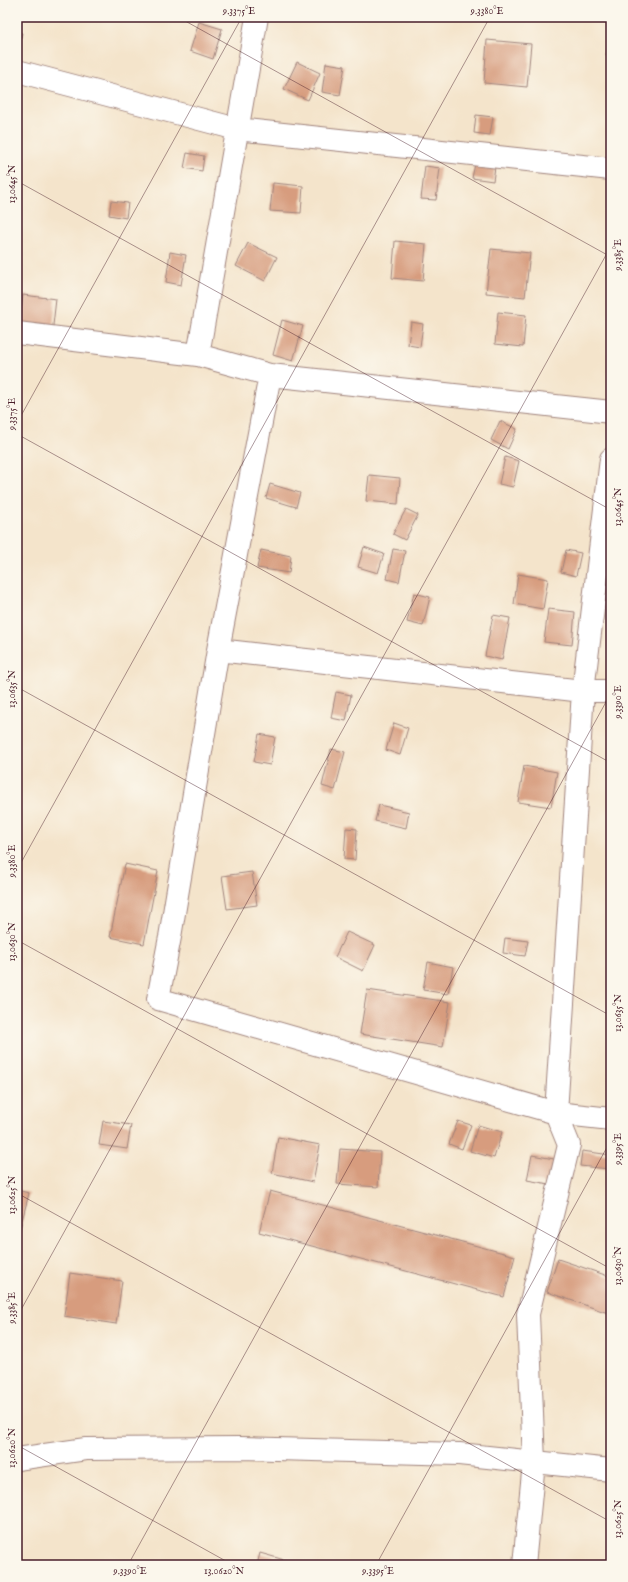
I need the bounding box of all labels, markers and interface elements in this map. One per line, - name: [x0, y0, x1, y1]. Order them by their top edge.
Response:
- text: 9.3375°E: [222, 5, 255, 18]
- text: 9.3380°E: [470, 5, 504, 18]
- text: 13.0645°N: [6, 164, 19, 204]
- text: 9.3385°E: [612, 239, 625, 272]
- text: 9.3375°E: [6, 398, 19, 431]
- text: 13.0645°N: [612, 487, 625, 527]
- text: 13.0635°N: [6, 670, 19, 708]
- text: 9.3390°E: [612, 685, 625, 720]
- text: 9.3380°E: [6, 844, 19, 878]
- text: 13.0630°N: [6, 922, 19, 962]
- text: 13.0635°N: [612, 994, 625, 1032]
- text: 9.3395°E: [612, 1133, 625, 1166]
- text: 13.0625°N: [6, 1175, 19, 1214]
- text: 13.0630°N: [612, 1246, 625, 1286]
- text: 9.3385°E: [6, 1292, 19, 1325]
- text: 13.0620°N: [6, 1428, 19, 1468]
- text: 13.0625°N: [612, 1499, 625, 1538]
- text: 9.3390°E: [112, 1565, 147, 1578]
- text: 13.0620°N: [204, 1565, 244, 1578]
- text: 9.3395°E: [361, 1565, 394, 1578]

